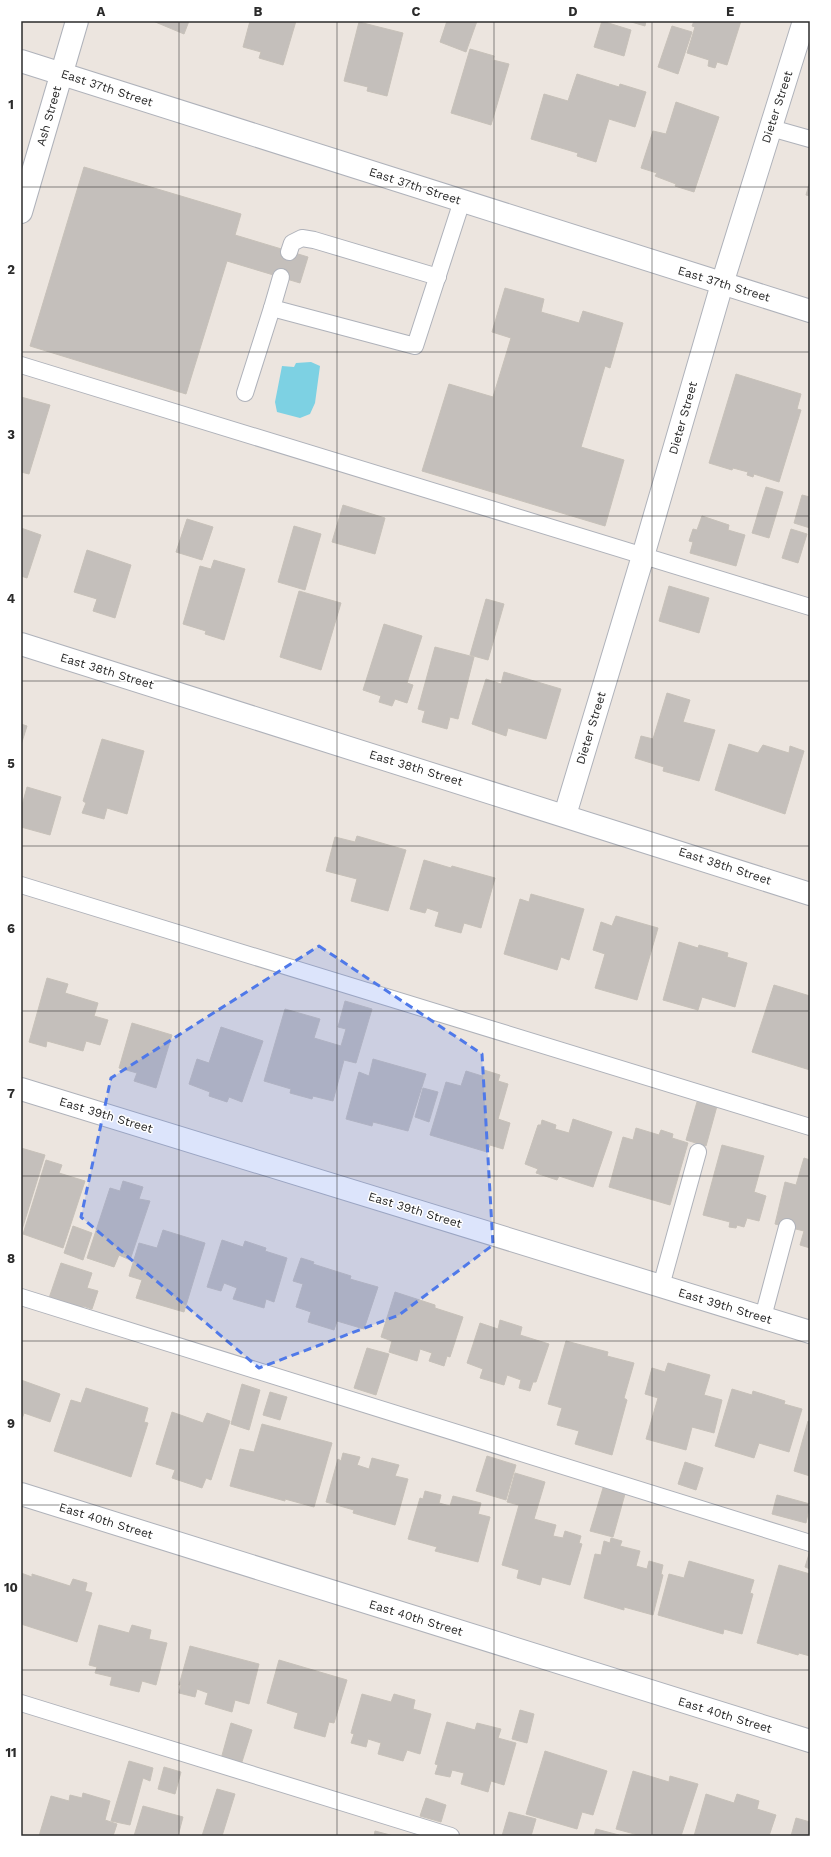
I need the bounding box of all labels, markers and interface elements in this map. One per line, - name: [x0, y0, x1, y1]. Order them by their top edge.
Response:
- text: A: [97, 4, 106, 19]
- text: B: [254, 4, 263, 19]
- text: C: [412, 4, 421, 19]
- text: D: [568, 4, 578, 19]
- text: E: [726, 4, 734, 19]
- street label: East 37th Street: [59, 67, 155, 109]
- street label: Dieter Street: [759, 69, 795, 145]
- street label: Ash Street: [34, 84, 64, 148]
- text: 1: [8, 97, 14, 112]
- street label: East 37th Street: [367, 165, 463, 207]
- text: 2: [7, 262, 15, 277]
- street label: East 37th Street: [676, 263, 772, 305]
- street label: Dieter Street: [666, 380, 700, 456]
- text: 3: [7, 427, 15, 442]
- text: 4: [7, 591, 16, 606]
- street label: East 38th Street: [59, 650, 155, 692]
- street label: Dieter Street: [573, 690, 609, 766]
- street label: East 38th Street: [368, 747, 464, 789]
- text: 5: [7, 756, 15, 771]
- street label: East 38th Street: [677, 844, 773, 888]
- text: 6: [7, 921, 15, 936]
- text: 7: [7, 1086, 15, 1101]
- street label: East 39th Street: [58, 1094, 154, 1136]
- street label: East 39th Street: [367, 1189, 463, 1231]
- text: 8: [7, 1251, 15, 1266]
- street label: East 39th Street: [677, 1285, 773, 1327]
- text: 9: [7, 1416, 15, 1431]
- street label: East 40th Street: [57, 1500, 155, 1542]
- text: 10: [4, 1580, 18, 1595]
- street label: East 40th Street: [367, 1597, 465, 1639]
- street label: East 40th Street: [676, 1694, 774, 1736]
- text: 11: [5, 1745, 17, 1760]

